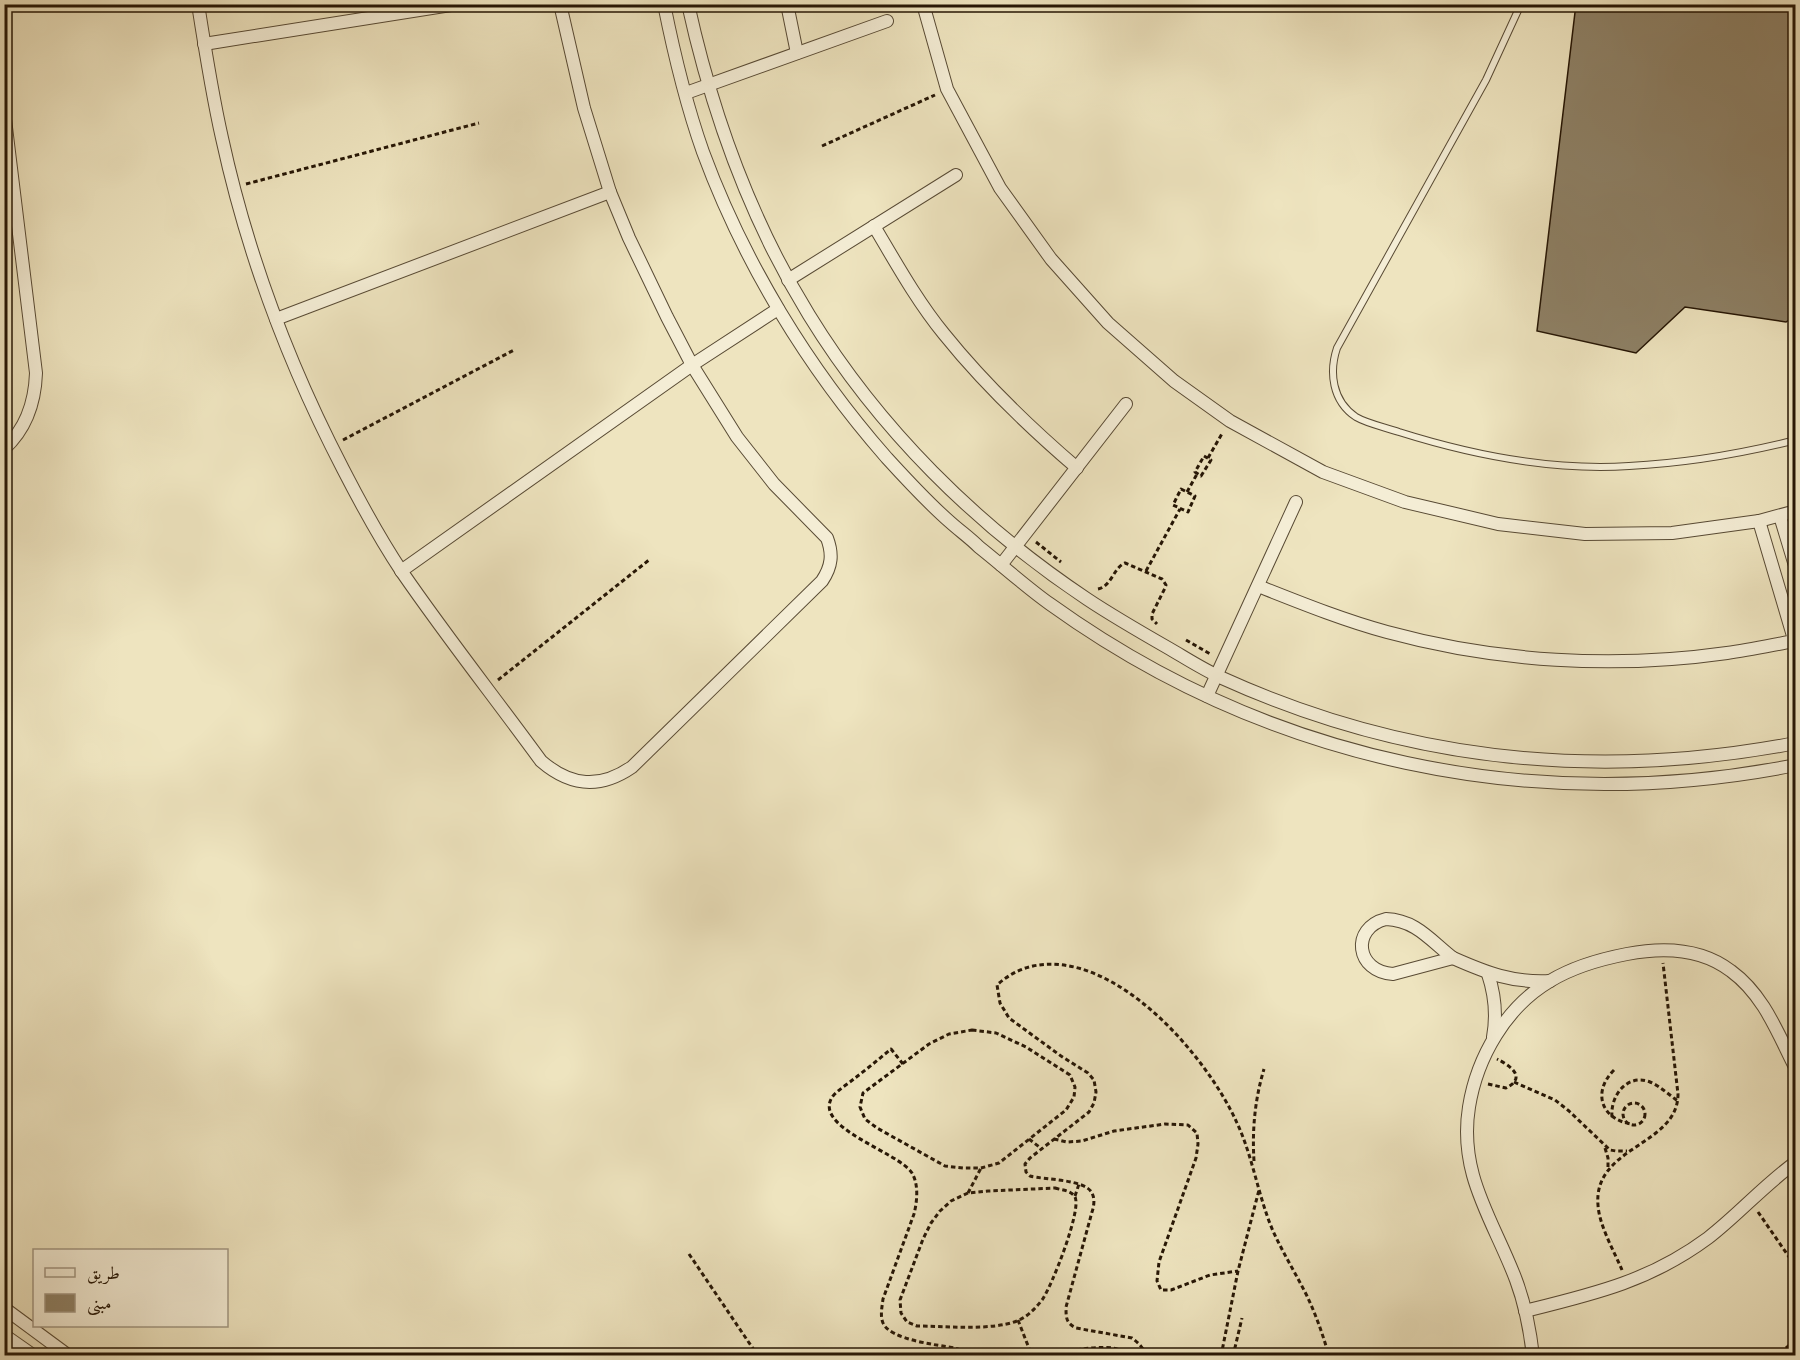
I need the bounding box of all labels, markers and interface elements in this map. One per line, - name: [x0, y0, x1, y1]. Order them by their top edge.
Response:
- legend: [33, 1249, 228, 1327]
- text: طريق: [87, 1261, 120, 1286]
- text: مبنى: [87, 1291, 112, 1316]

